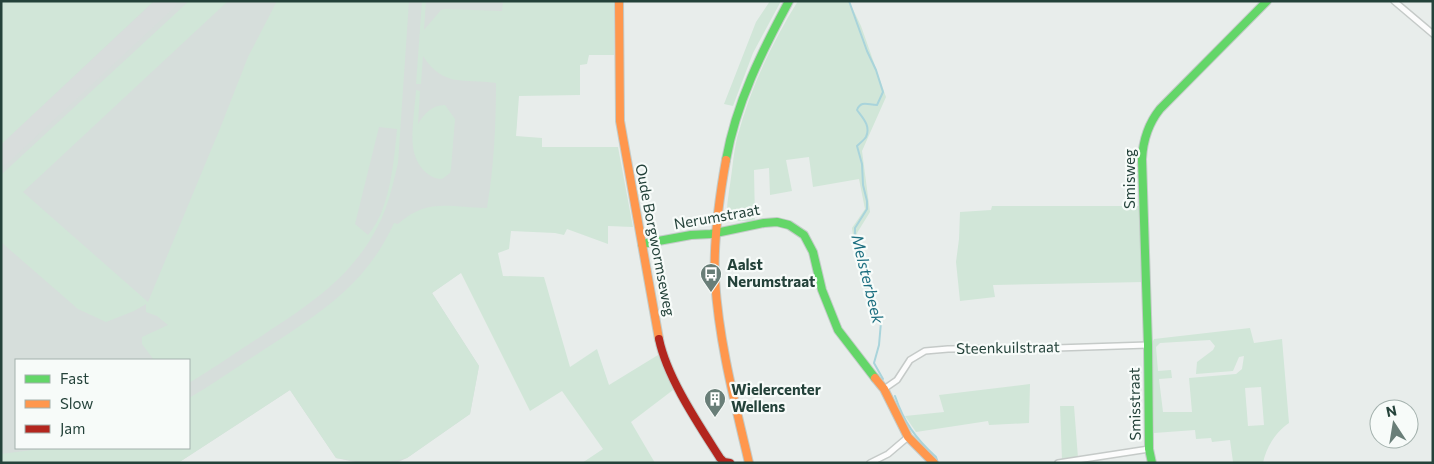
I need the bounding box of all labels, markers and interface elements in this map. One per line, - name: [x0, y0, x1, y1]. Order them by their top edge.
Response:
- street label: Smisweg: [1120, 149, 1138, 209]
- street label: Oude Borgwormseweg: [632, 162, 680, 318]
- street label: Nerumstraat: [672, 200, 761, 232]
- water label: Melsterbeek: [848, 232, 889, 326]
- place label: Aalst Nerumstraat: [727, 255, 815, 290]
- bus stop icon: Aalst Nerumstraat: [699, 262, 723, 293]
- street label: Steenkuilstraat: [956, 337, 1060, 357]
- legend: [15, 359, 190, 449]
- street label: Smisstraat: [1124, 367, 1144, 441]
- text: Fast: [60, 369, 89, 387]
- place label: Wielercenter Wellens: [731, 380, 821, 415]
- building icon: Wielercenter Wellens: [703, 387, 727, 418]
- text: Slow: [60, 394, 93, 412]
- north arrow: [1369, 399, 1419, 449]
- text: N: [1384, 401, 1398, 420]
- text: Jam: [60, 419, 85, 437]

